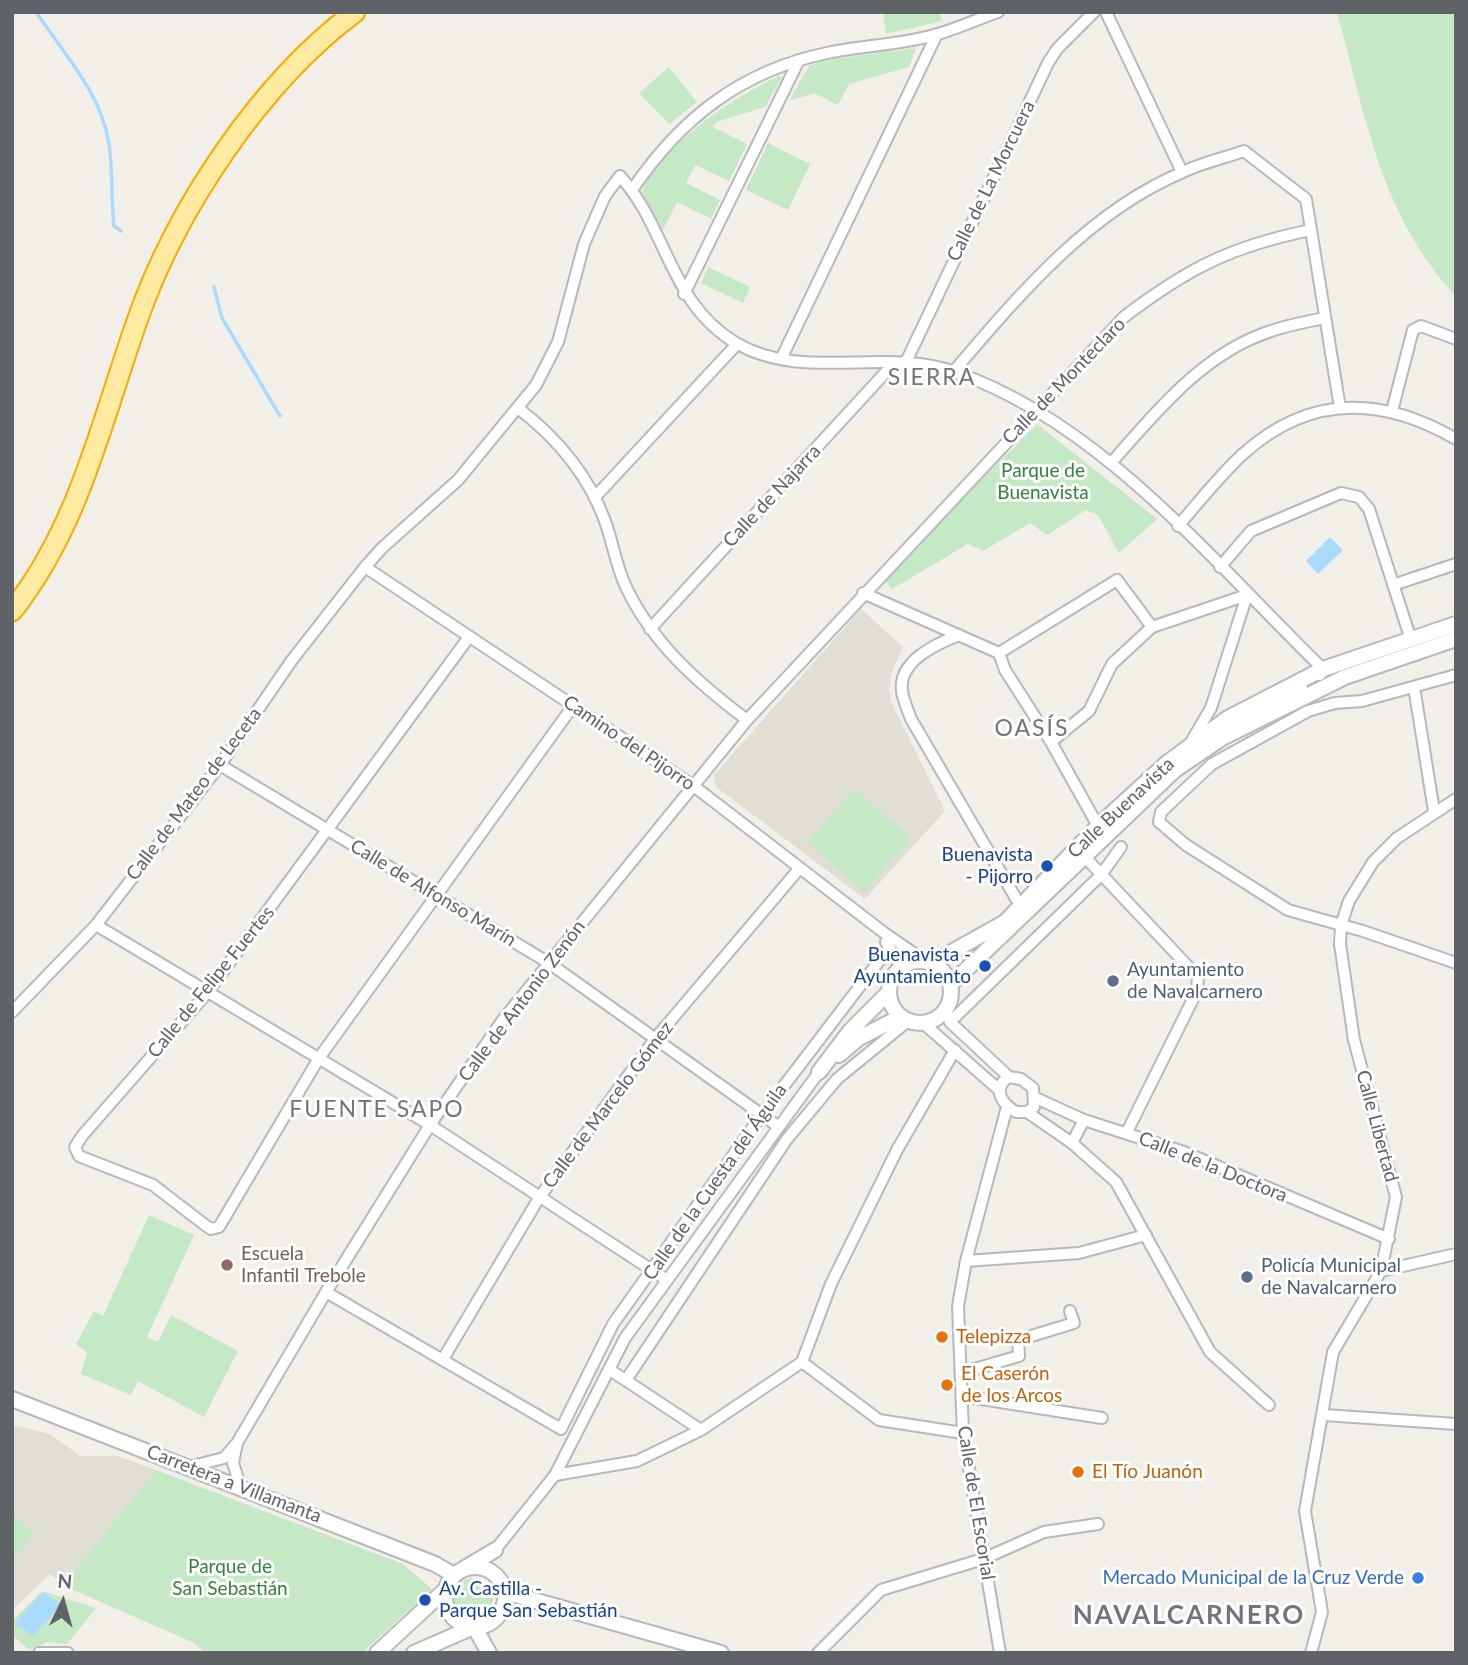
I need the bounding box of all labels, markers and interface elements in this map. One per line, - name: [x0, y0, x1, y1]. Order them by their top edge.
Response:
- street label: Calle de La Morcuera: [942, 97, 1040, 265]
- street label: Calle de Monteclaro: [998, 313, 1130, 449]
- district label: SIERRA: [888, 364, 976, 392]
- street label: Calle de Najarra: [719, 440, 825, 552]
- park label: Parque de Buenavista: [997, 460, 1089, 504]
- street label: Camino del Pijorro: [559, 690, 699, 796]
- street label: Calle de Mateo de Leceta: [122, 703, 266, 885]
- district label: OASÍS: [995, 715, 1069, 743]
- street label: Calle Buenavista: [1063, 753, 1179, 863]
- street label: Calle de Alfonso Marín: [346, 834, 520, 952]
- place label: Buenavista - Pijorro: [942, 844, 1033, 888]
- marker: Buenavista - Pijorro: [1039, 858, 1055, 874]
- street label: Calle de Felipe Fuertes: [143, 902, 279, 1062]
- street label: Calle de Antonio Zenón: [454, 916, 590, 1086]
- place label: Buenavista - Ayuntamiento: [854, 944, 971, 988]
- marker: Buenavista - Ayuntamiento: [977, 958, 993, 974]
- place label: Ayuntamiento de Navalcarnero: [1127, 959, 1263, 1003]
- marker: Ayuntamiento de Navalcarnero: [1105, 973, 1121, 989]
- street label: Calle de Marcelo Gómez: [538, 1017, 678, 1193]
- street label: Calle Libertad: [1351, 1068, 1403, 1184]
- street label: Calle de la Cuesta del Águila: [638, 1079, 792, 1285]
- district label: FUENTE SAPO: [291, 1096, 463, 1124]
- street label: Calle de la Doctora: [1135, 1127, 1291, 1207]
- place label: Escuela Infantil Trebole: [241, 1243, 366, 1287]
- place label: Policía Municipal de Navalcarnero: [1261, 1255, 1401, 1299]
- marker: Escuela Infantil Trebole: [219, 1257, 235, 1273]
- marker: Policía Municipal de Navalcarnero: [1239, 1269, 1255, 1285]
- place label: Telepizza: [956, 1326, 1031, 1348]
- marker: Telepizza: [934, 1329, 950, 1345]
- place label: El Caserón de los Arcos: [961, 1363, 1062, 1407]
- marker: El Caserón de los Arcos: [939, 1377, 955, 1393]
- street label: Calle de El Escorial: [953, 1424, 999, 1582]
- street label: Carretera a Villamanta: [143, 1440, 325, 1528]
- place label: El Tío Juanón: [1092, 1461, 1203, 1483]
- marker: El Tío Juanón: [1070, 1464, 1086, 1480]
- park label: Parque de San Sebastián: [172, 1556, 288, 1600]
- north arrow: [28, 1567, 98, 1637]
- place label: Mercado Municipal de la Cruz Verde: [1102, 1567, 1404, 1589]
- text: N: [57, 1568, 73, 1593]
- marker: Mercado Municipal de la Cruz Verde: [1410, 1570, 1426, 1586]
- place label: Av. Castilla - Parque San Sebastián: [439, 1578, 618, 1622]
- marker: Av. Castilla - Parque San Sebastián: [417, 1592, 433, 1608]
- district label: NAVALCARNERO: [1074, 1600, 1304, 1632]

